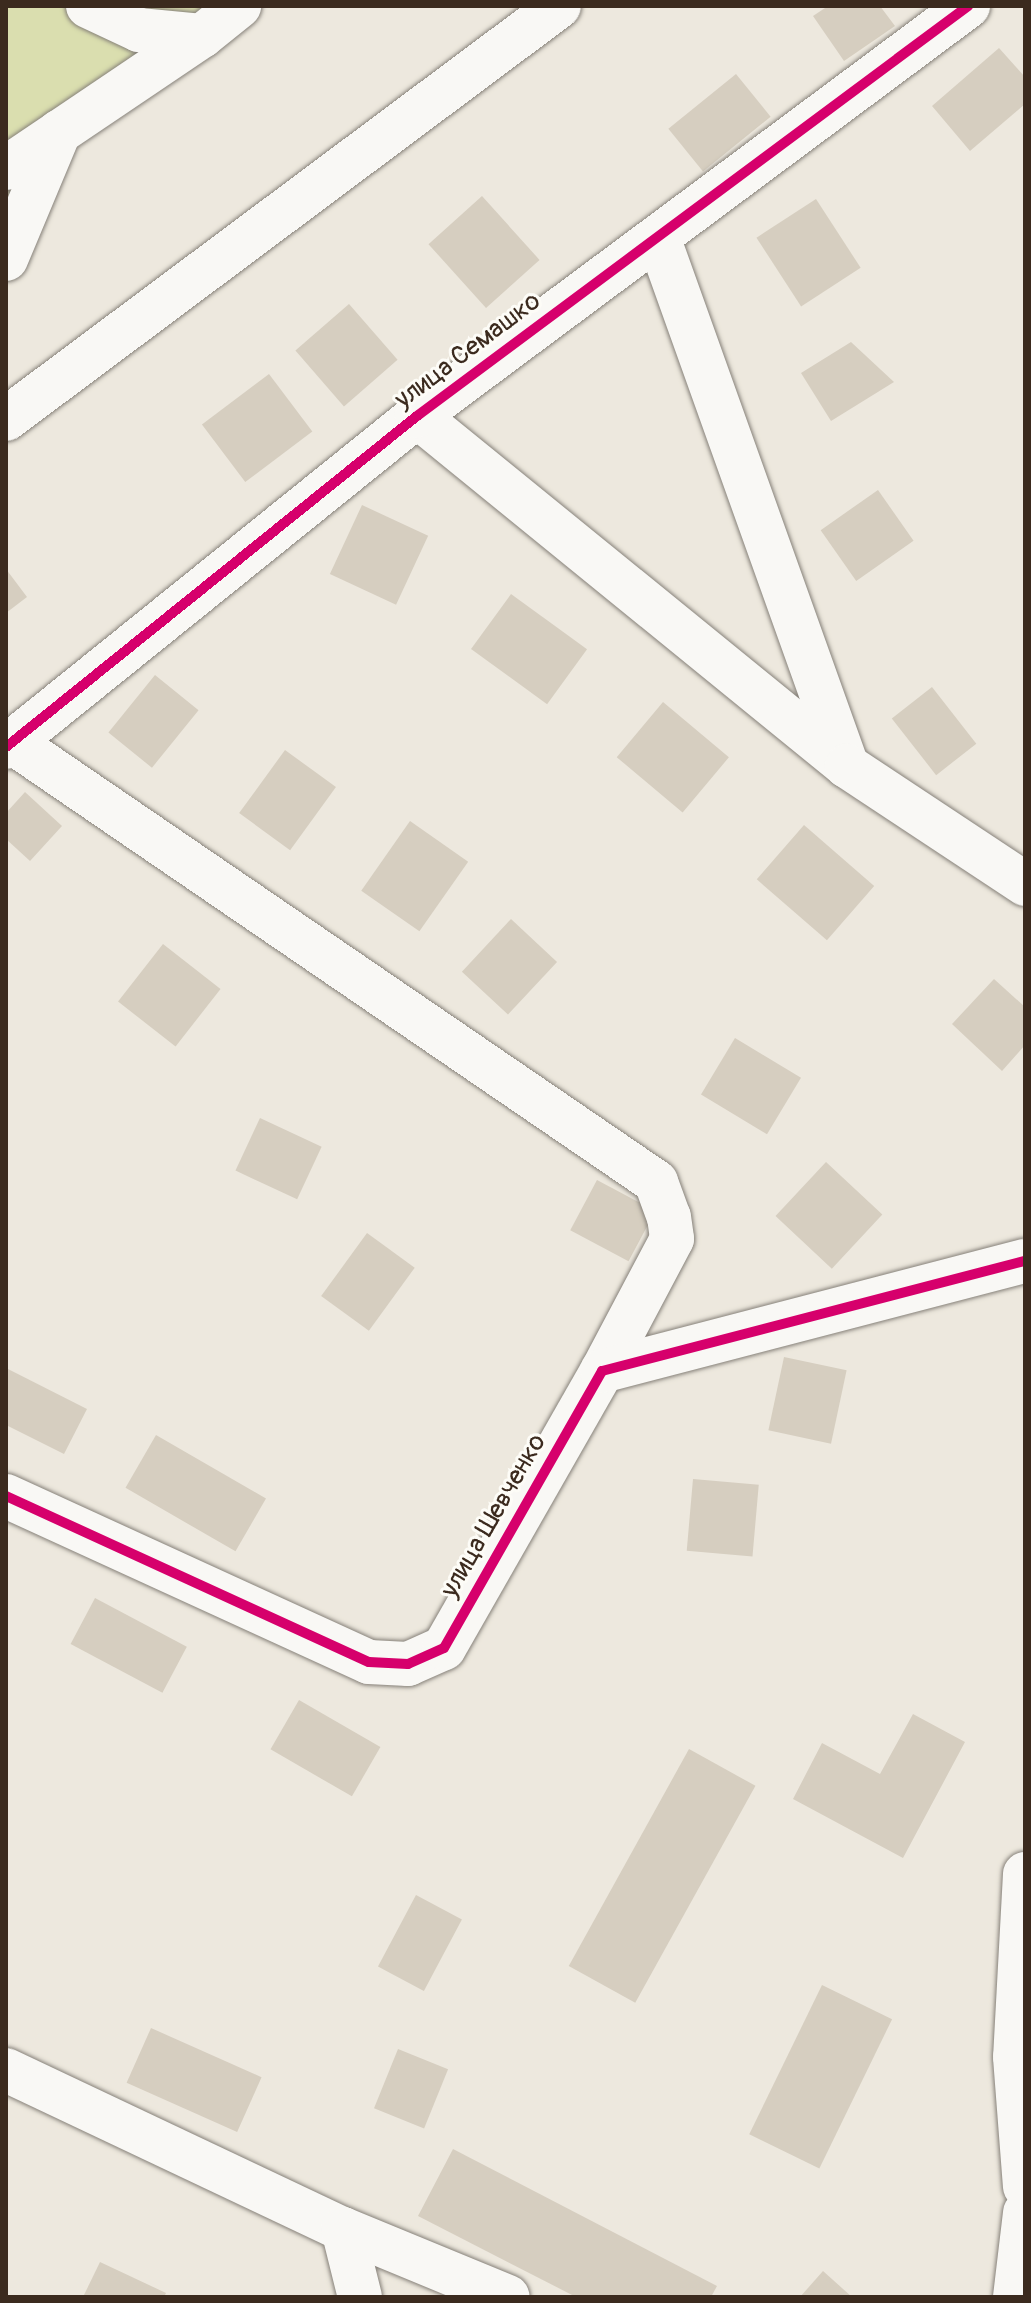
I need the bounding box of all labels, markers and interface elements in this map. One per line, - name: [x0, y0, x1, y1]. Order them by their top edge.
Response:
- street label: улица Семашко: [389, 286, 547, 416]
- street label: улица Шевченко: [435, 1429, 553, 1603]

